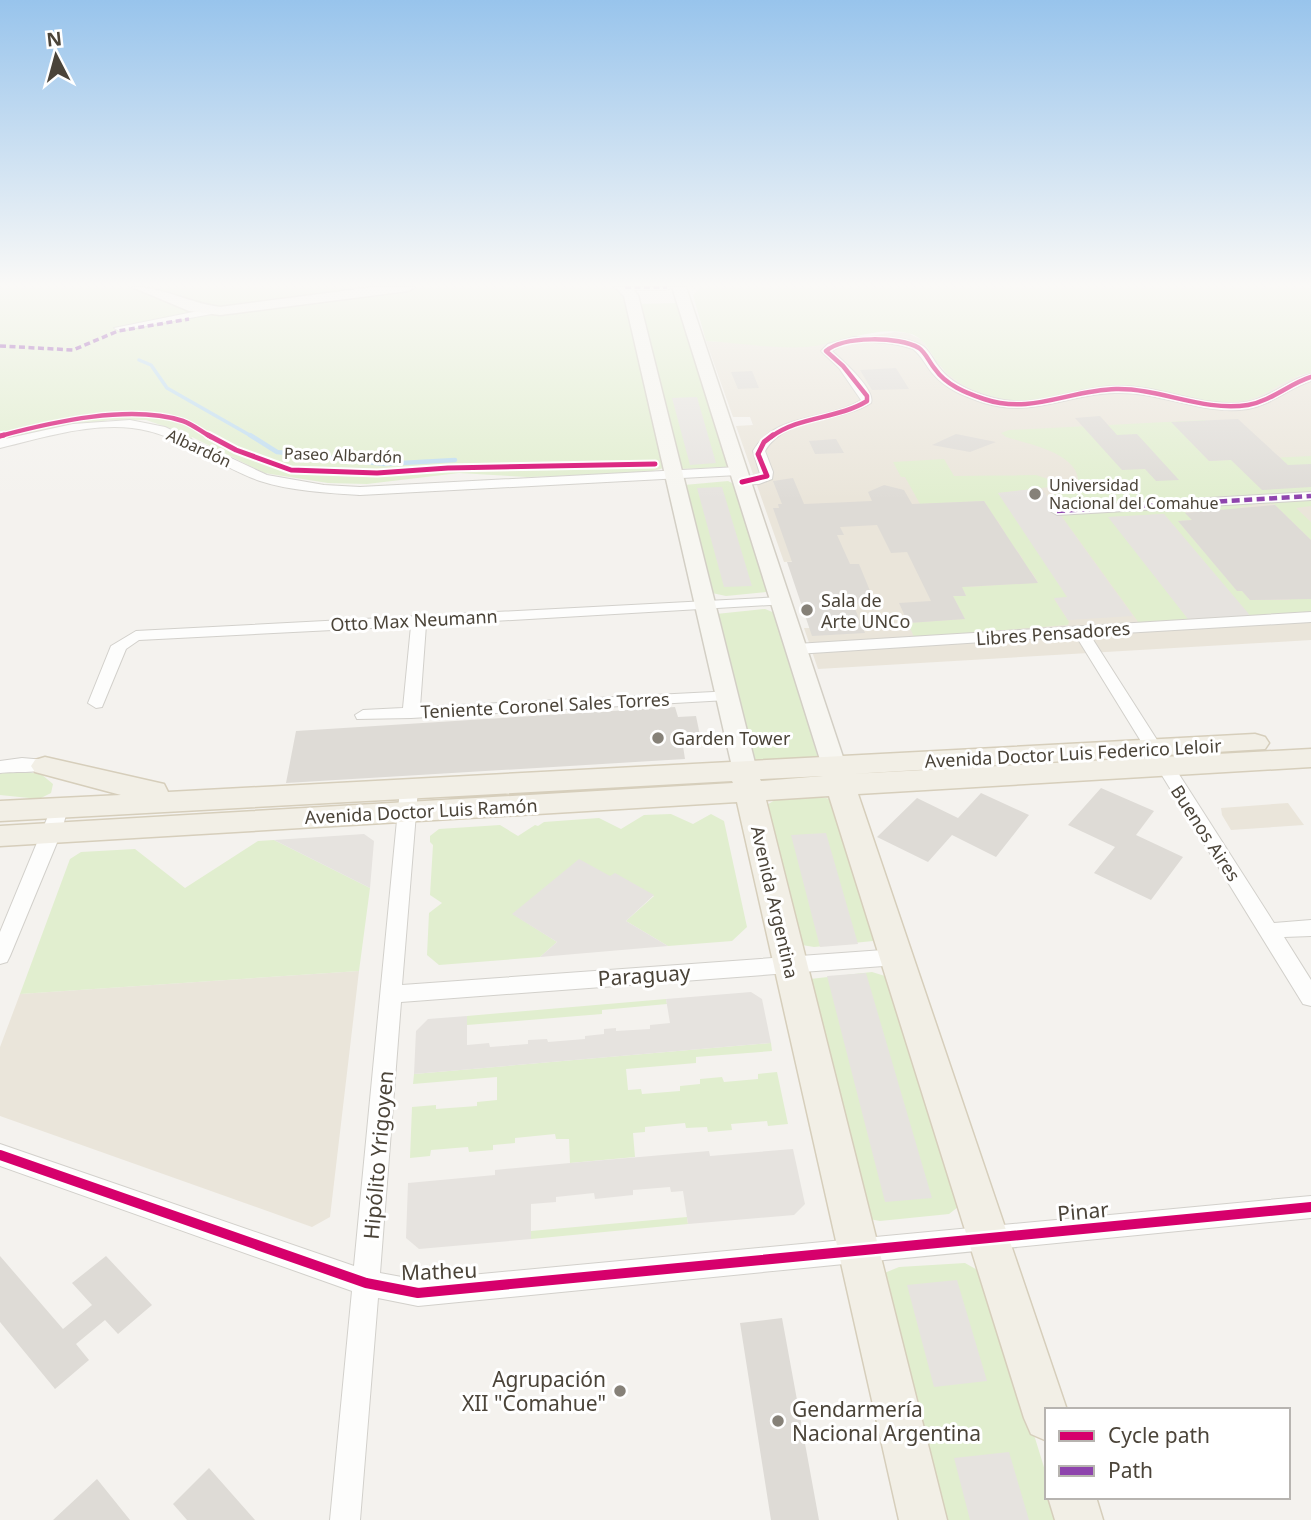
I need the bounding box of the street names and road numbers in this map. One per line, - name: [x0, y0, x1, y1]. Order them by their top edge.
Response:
- street label: Albardón: [163, 423, 235, 473]
- street label: Paseo Albardón: [284, 442, 402, 468]
- street label: Otto Max Neumann: [330, 604, 498, 636]
- street label: Libres Pensadores: [975, 616, 1131, 650]
- street label: Teniente Coronel Sales Torres: [420, 686, 670, 724]
- street label: Avenida Doctor Luis Federico Leloir: [924, 733, 1223, 773]
- street label: Buenos Aires: [1166, 780, 1246, 886]
- street label: Avenida Doctor Luis Ramón: [304, 793, 538, 829]
- street label: Avenida Argentina: [746, 823, 804, 981]
- street label: Paraguay: [597, 958, 692, 992]
- street label: Hipólito Yrigoyen: [357, 1069, 399, 1241]
- street label: Pinar: [1056, 1195, 1110, 1227]
- street label: Matheu: [400, 1256, 478, 1286]

